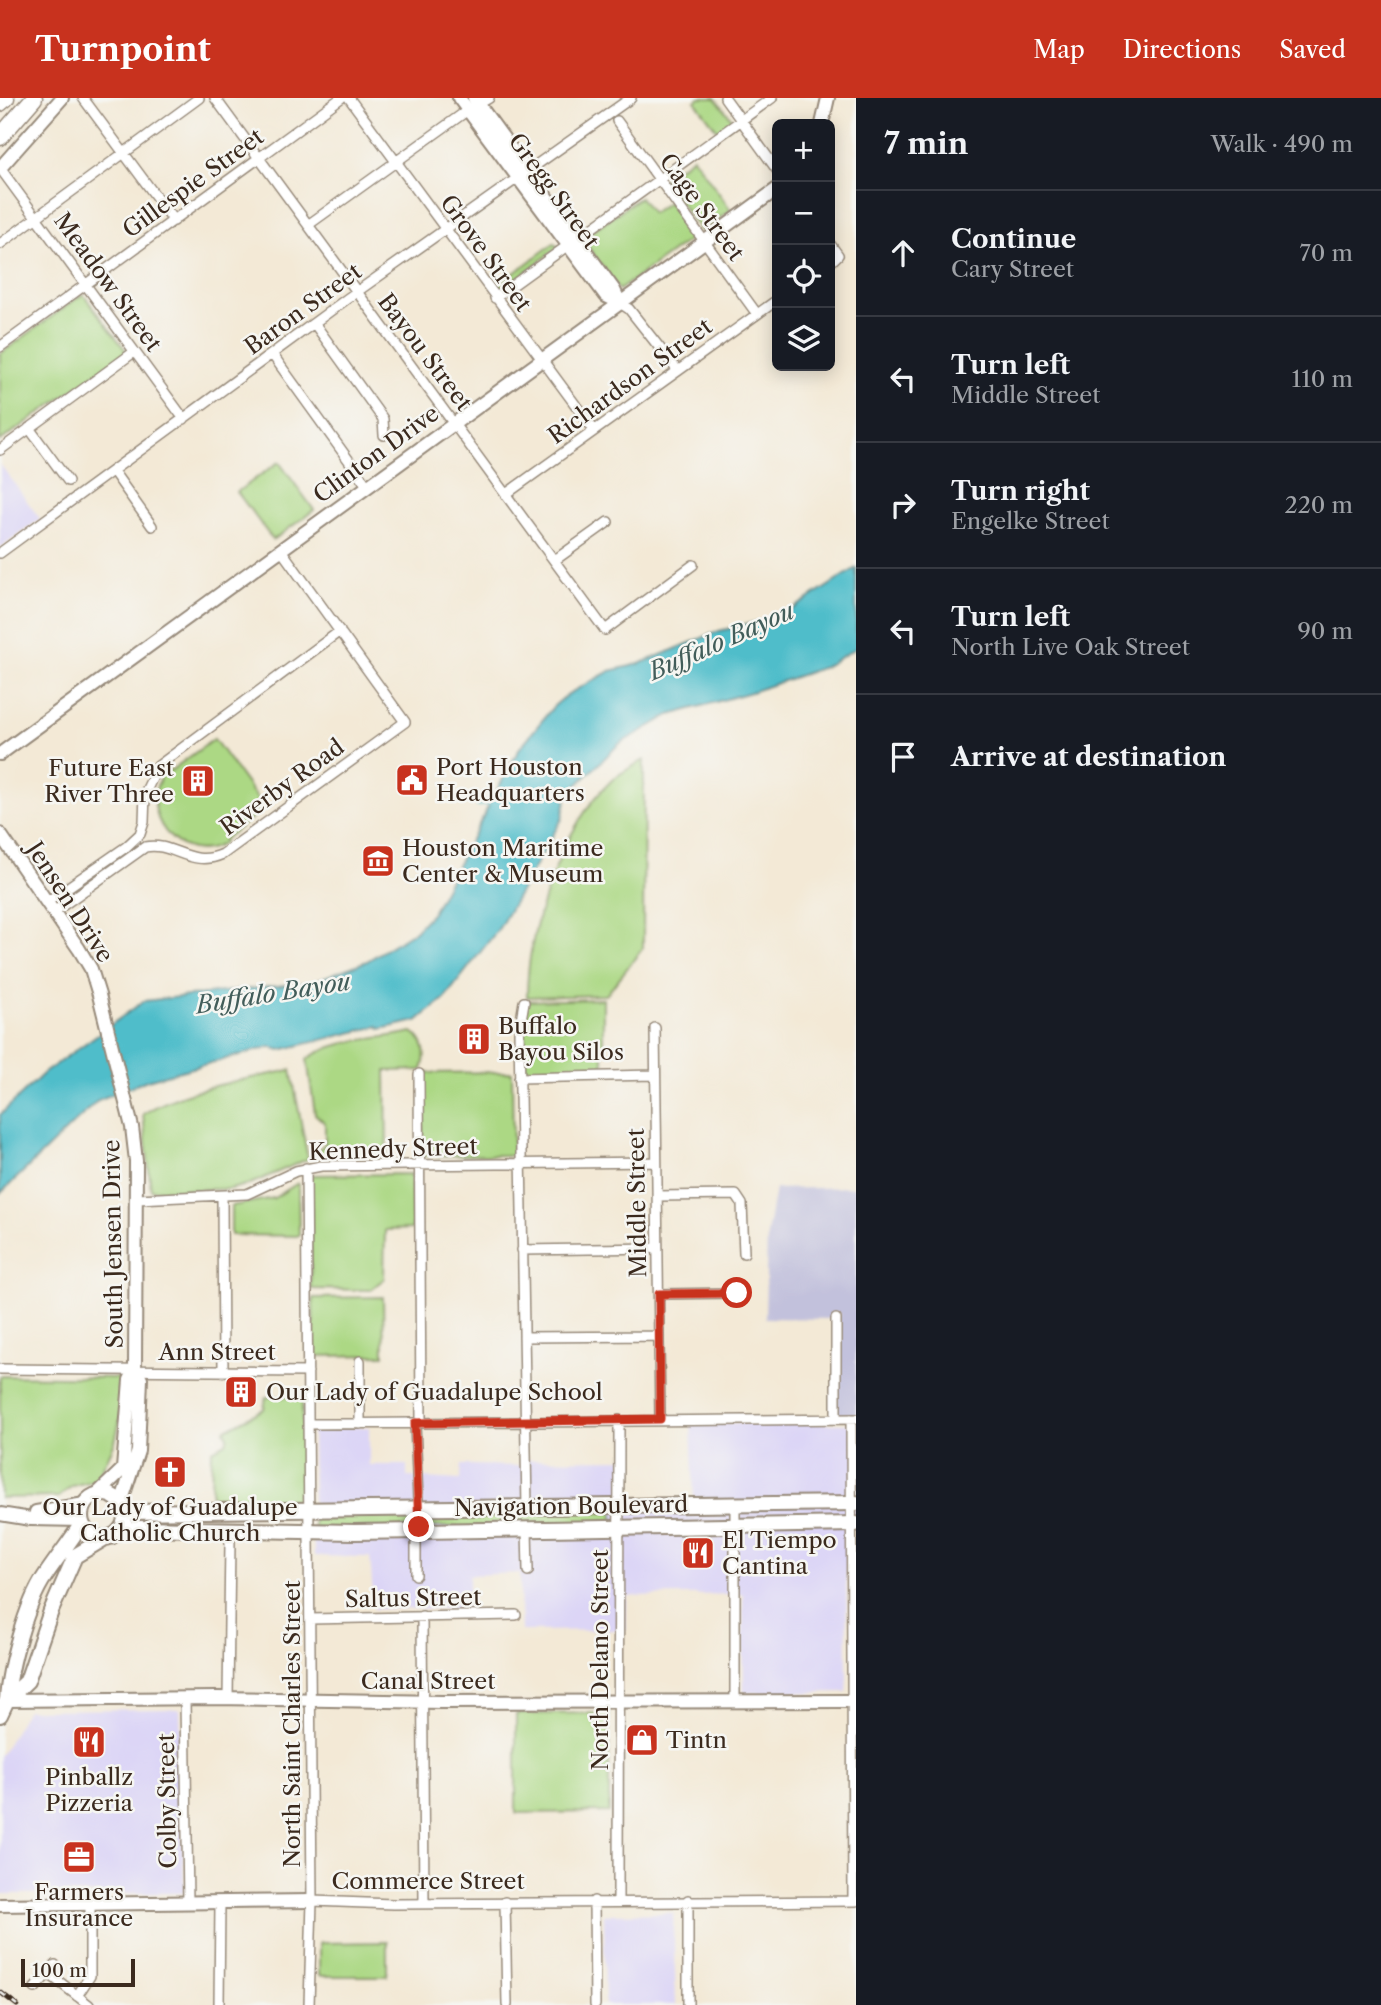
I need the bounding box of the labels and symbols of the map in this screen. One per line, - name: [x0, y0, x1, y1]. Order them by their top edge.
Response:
- street label: Gillespie Street: [117, 122, 269, 244]
- street label: Gregg Street: [503, 128, 605, 254]
- street label: Cage Street: [654, 148, 750, 266]
- street label: Grove Street: [434, 189, 538, 317]
- street label: Meadow Street: [48, 207, 168, 357]
- street label: Baron Street: [239, 257, 367, 361]
- street label: Bayou Street: [372, 288, 478, 416]
- street label: Richardson Street: [543, 312, 717, 450]
- street label: Clinton Drive: [308, 399, 444, 509]
- water label: Buffalo Bayou: [642, 596, 799, 687]
- street label: Riverby Road: [215, 733, 349, 841]
- place label: Port Houston Headquarters: [436, 753, 585, 807]
- place label: Future East River Three: [44, 754, 174, 808]
- public building icon: Port Houston Headquarters: [393, 761, 431, 799]
- building icon: Future East River Three: [179, 762, 217, 800]
- street label: Jensen Drive: [19, 834, 119, 968]
- place label: Houston Maritime Center & Museum: [402, 834, 604, 888]
- museum icon: Houston Maritime Center & Museum: [359, 842, 397, 880]
- water label: Buffalo Bayou: [192, 966, 353, 1020]
- place label: Buffalo Bayou Silos: [498, 1012, 624, 1066]
- building icon: Buffalo Bayou Silos: [455, 1020, 493, 1058]
- street label: Middle Street: [622, 1128, 652, 1278]
- street label: Kennedy Street: [308, 1132, 478, 1166]
- street label: South Jensen Drive: [97, 1139, 129, 1349]
- route start: [721, 1277, 752, 1308]
- street label: Ann Street: [157, 1338, 276, 1366]
- building icon: Our Lady of Guadalupe School: [222, 1373, 260, 1411]
- place label: Our Lady of Guadalupe School: [266, 1378, 603, 1406]
- church icon: Our Lady of Guadalupe Catholic Church: [151, 1453, 189, 1491]
- street label: Navigation Boulevard: [454, 1490, 688, 1522]
- place label: Our Lady of Guadalupe Catholic Church: [42, 1493, 298, 1547]
- route end: [403, 1511, 434, 1542]
- place label: El Tiempo Cantina: [722, 1526, 837, 1580]
- restaurant icon: El Tiempo Cantina: [679, 1534, 717, 1572]
- street label: North Delano Street: [586, 1549, 614, 1771]
- street label: North Saint Charles Street: [278, 1580, 306, 1868]
- street label: Saltus Street: [345, 1583, 481, 1613]
- street label: Canal Street: [361, 1667, 495, 1695]
- shop icon: Tintn: [623, 1721, 661, 1759]
- restaurant icon: Pinballz Pizzeria: [70, 1723, 108, 1761]
- place label: Tintn: [666, 1726, 727, 1754]
- street label: Colby Street: [152, 1733, 182, 1869]
- place label: Pinballz Pizzeria: [45, 1763, 134, 1817]
- office icon: Farmers Insurance: [60, 1838, 98, 1876]
- street label: Commerce Street: [331, 1867, 525, 1895]
- place label: Farmers Insurance: [25, 1878, 133, 1932]
- scale bar: [21, 1956, 135, 1988]

